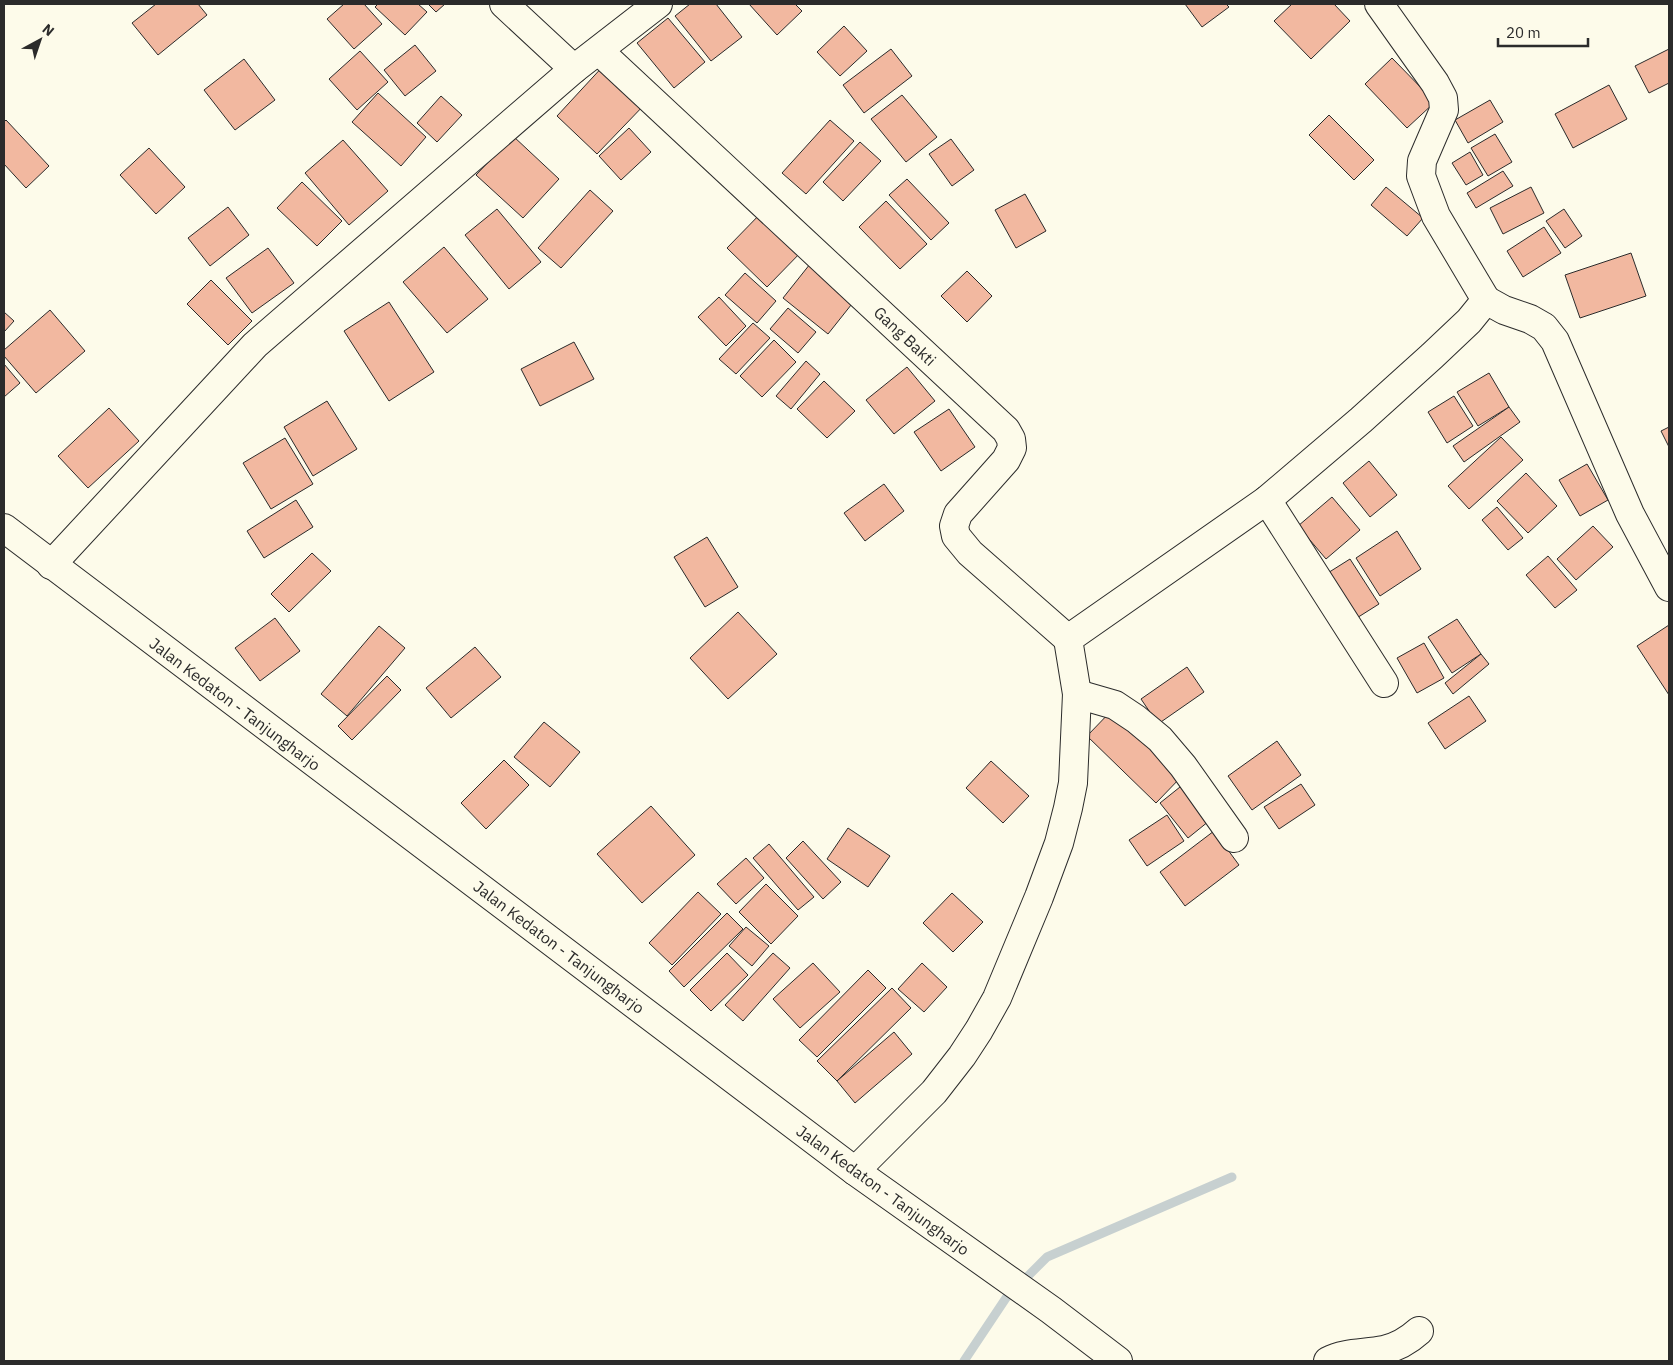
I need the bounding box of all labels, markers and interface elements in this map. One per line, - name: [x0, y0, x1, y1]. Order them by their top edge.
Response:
- north arrow: [15, 15, 65, 65]
- scale bar: [1498, 15, 1588, 47]
- text: N: [39, 20, 58, 40]
- text: 20 m: [1506, 23, 1541, 42]
- street label: Gang Bakti: [870, 302, 940, 370]
- street label: Jalan Kedaton - Tanjungharjo: [145, 633, 325, 775]
- street label: Jalan Kedaton - Tanjungharjo: [469, 876, 649, 1018]
- street label: Jalan Kedaton - Tanjungharjo: [793, 1120, 973, 1260]

